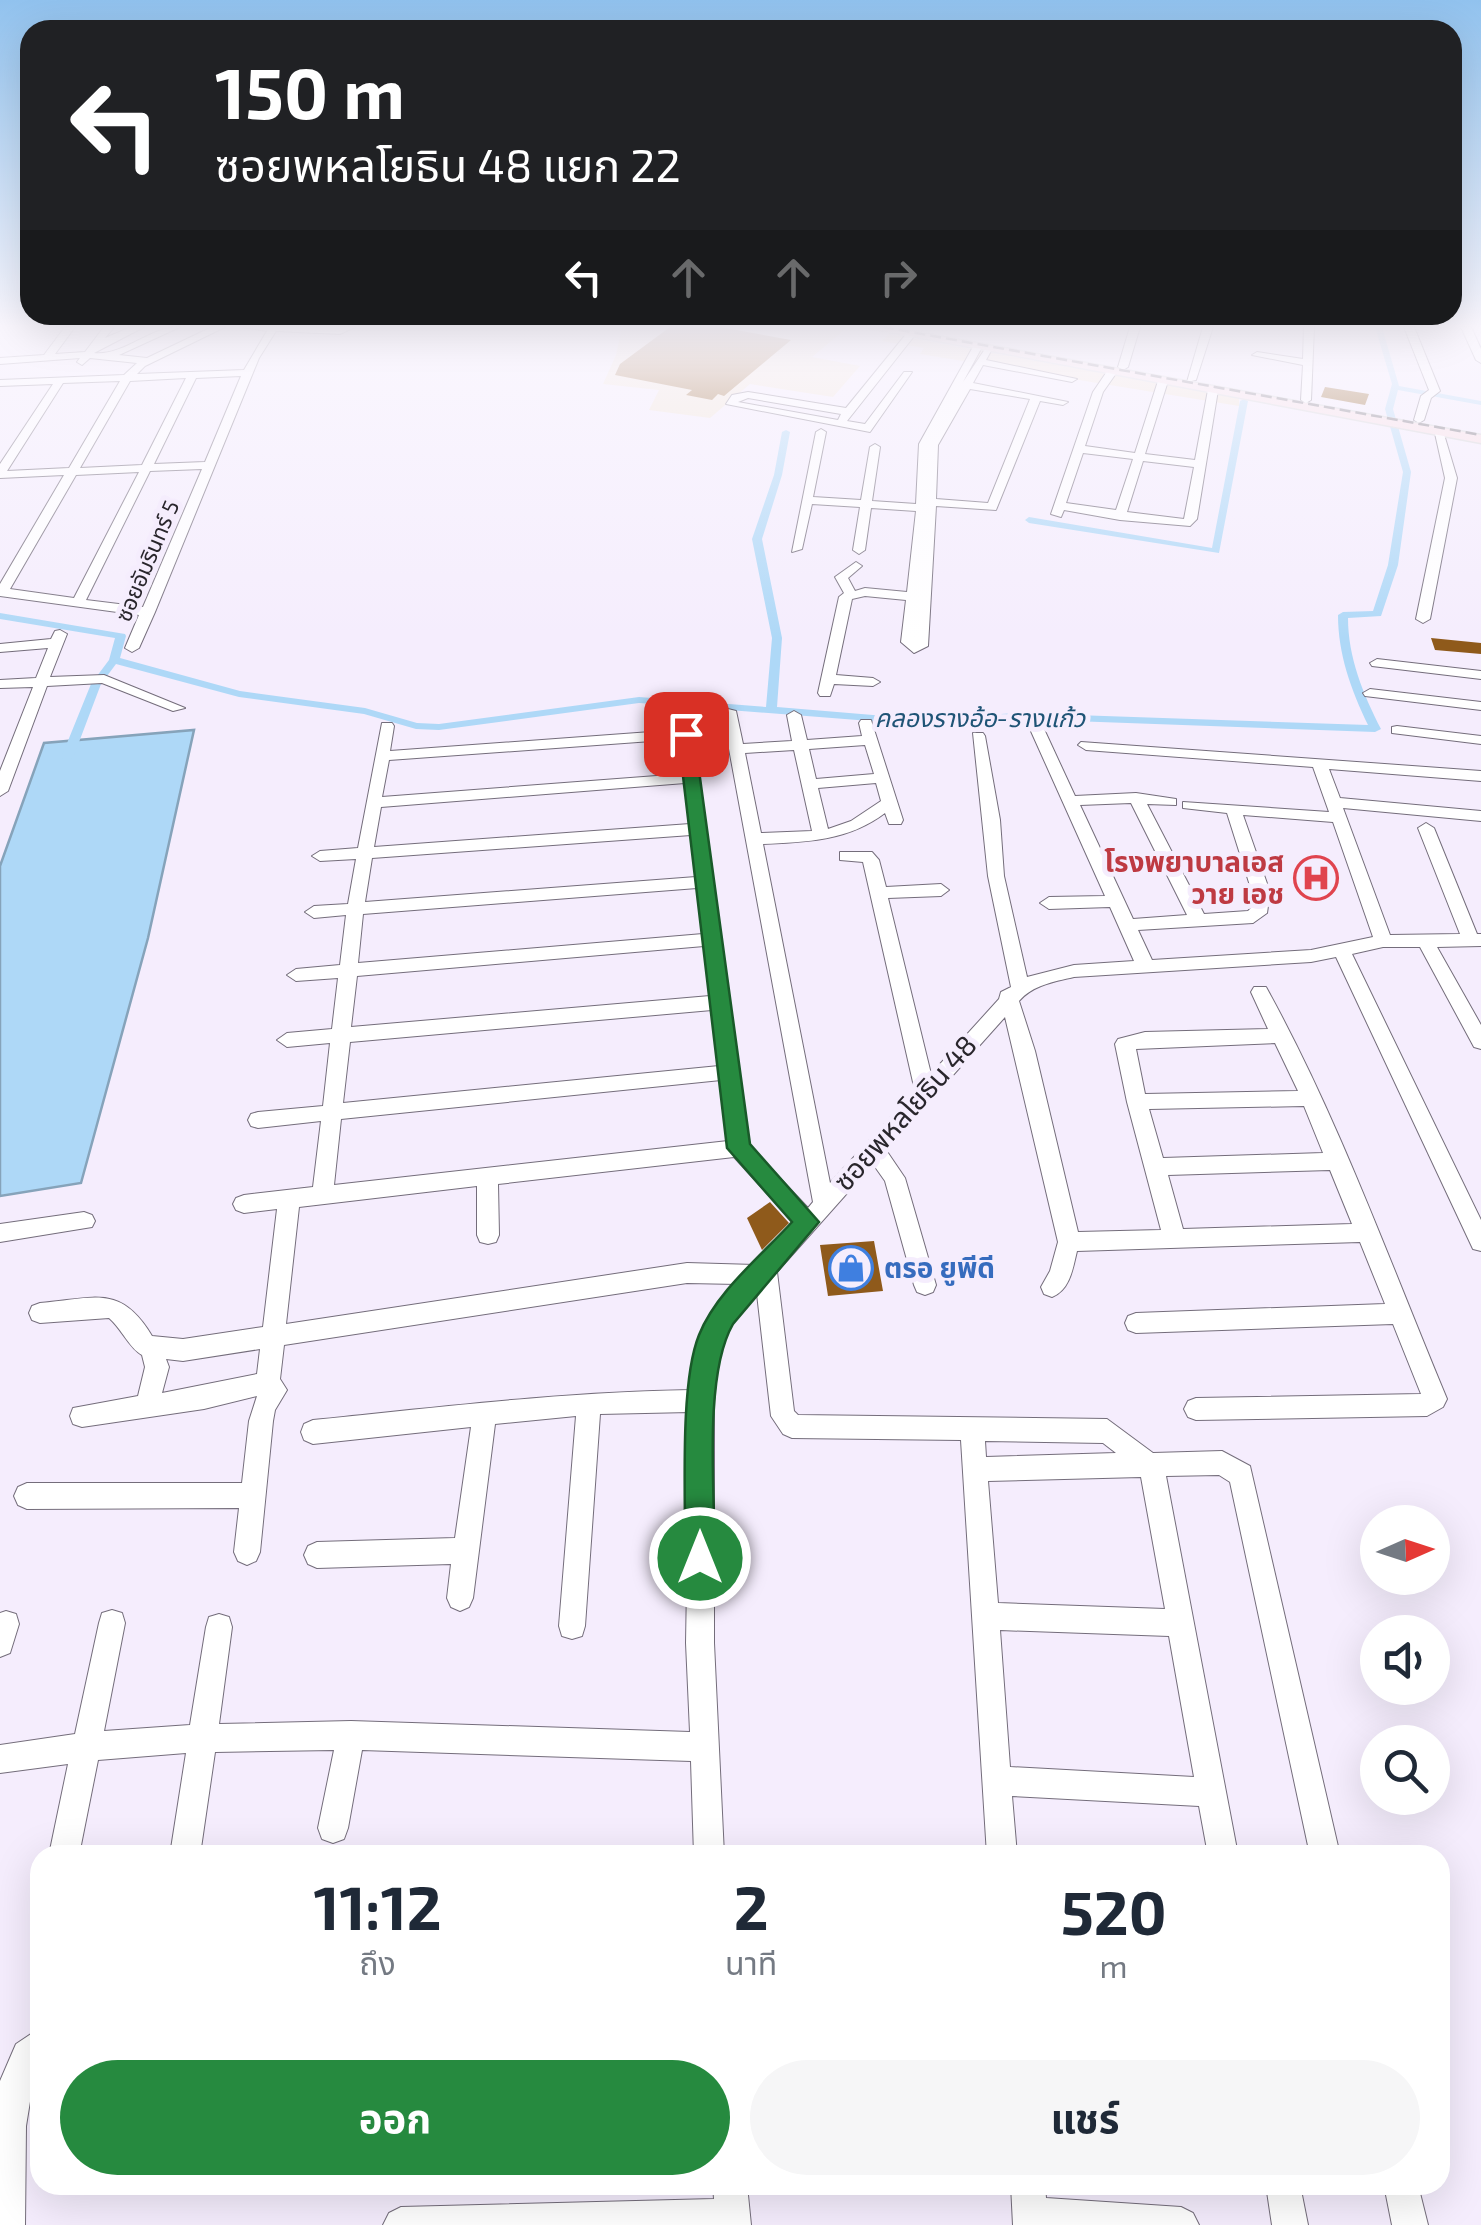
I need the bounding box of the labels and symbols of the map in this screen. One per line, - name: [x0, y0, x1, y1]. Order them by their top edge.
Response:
- street label: ซอยอัมรินทร์ 5: [109, 496, 183, 625]
- pin: [644, 692, 729, 777]
- water label: คลองรางอ้อ-รางแก้ว: [875, 702, 1086, 732]
- place label: โรงพยาบาลเอส วาย เอช: [1104, 844, 1284, 910]
- hospital icon: โรงพยาบาลเอส วาย เอช: [1293, 855, 1339, 901]
- street label: ซอยพหลโยธิน 48: [826, 1028, 983, 1197]
- shop icon: ตรอ ยูพีดี: [828, 1245, 874, 1291]
- place label: ตรอ ยูพีดี: [884, 1250, 995, 1286]
- north arrow: [1360, 1505, 1450, 1595]
- position arrow: [648, 1506, 752, 1610]

